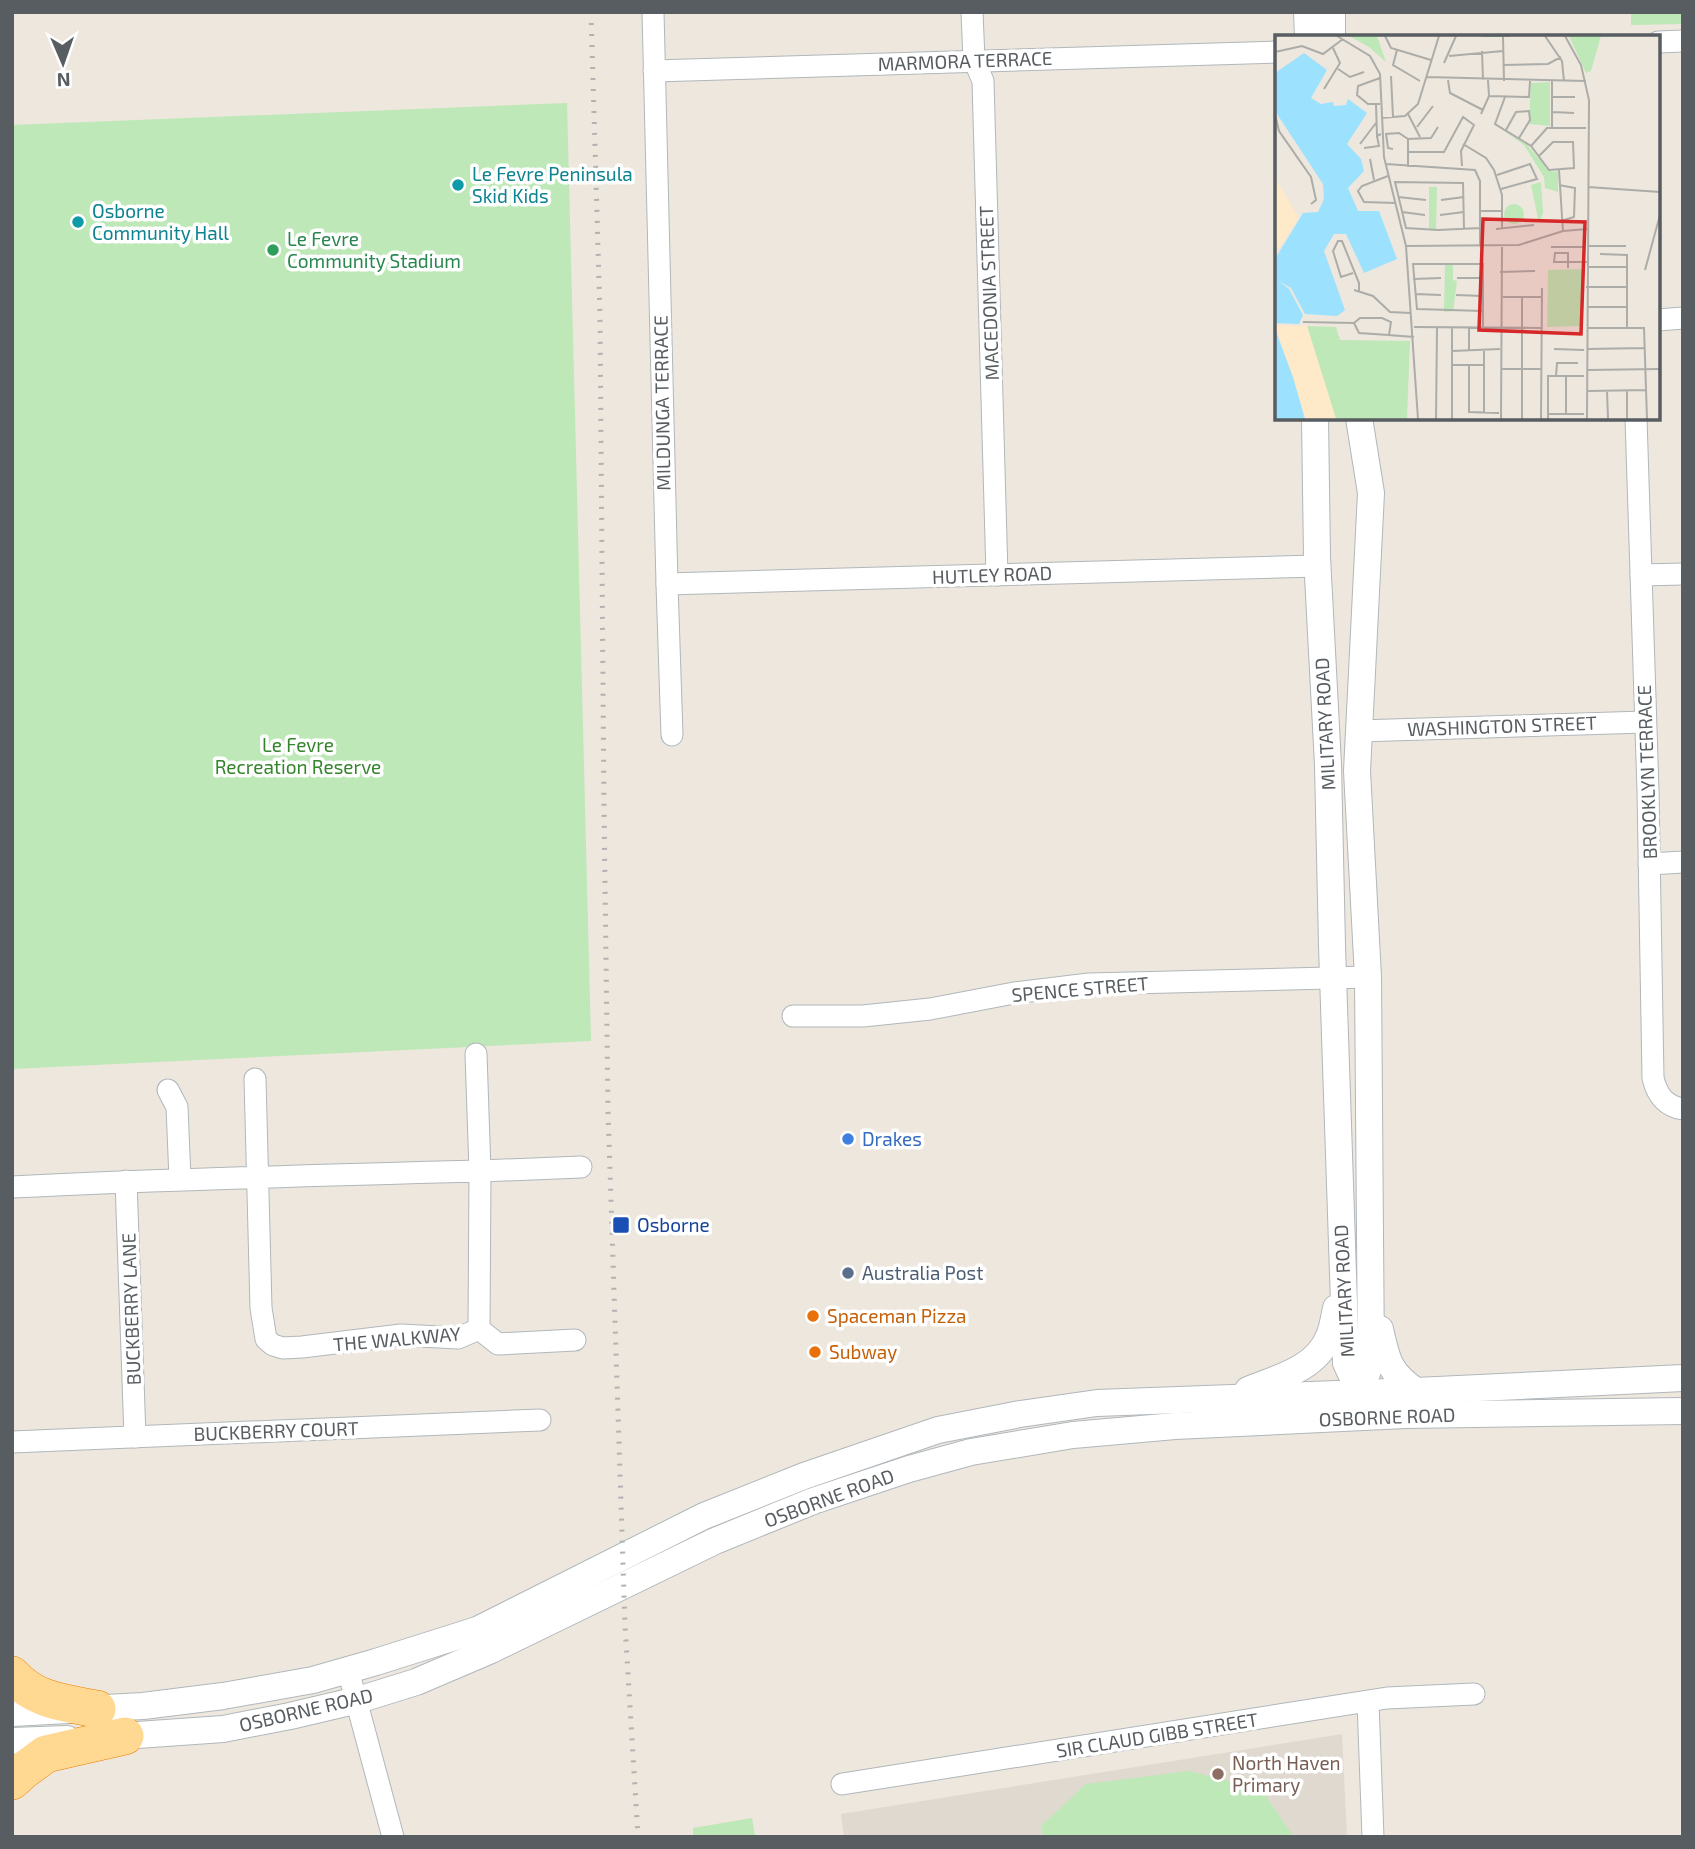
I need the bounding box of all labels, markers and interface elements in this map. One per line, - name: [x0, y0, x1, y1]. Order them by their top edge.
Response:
- north arrow: [28, 28, 98, 98]
- inset map: [1275, 35, 1660, 420]
- street label: MARMORA TERRACE: [877, 46, 1053, 75]
- text: N: [56, 69, 71, 92]
- place label: Le Fevre Peninsula Skid Kids: [472, 162, 633, 207]
- marker: Le Fevre Peninsula Skid Kids: [450, 177, 466, 193]
- place label: Osborne Community Hall: [92, 199, 229, 244]
- street label: MACEDONIA STREET: [974, 205, 1003, 381]
- marker: Osborne Community Hall: [70, 214, 86, 230]
- place label: Le Fevre Community Stadium: [287, 227, 461, 272]
- marker: Le Fevre Community Stadium: [265, 242, 281, 258]
- street label: MILDUNGA TERRACE: [648, 315, 675, 491]
- street label: HUTLEY ROAD: [932, 561, 1052, 588]
- street label: MILITARY ROAD: [1310, 657, 1339, 791]
- street label: BROOKLYN TERRACE: [1632, 684, 1661, 860]
- street label: WASHINGTON STREET: [1407, 711, 1597, 740]
- park label: Le Fevre Recreation Reserve: [215, 733, 381, 778]
- street label: SPENCE STREET: [1011, 971, 1149, 1006]
- place label: Drakes: [862, 1127, 922, 1150]
- marker: Drakes: [840, 1131, 856, 1147]
- place label: Osborne: [637, 1213, 710, 1236]
- marker: Osborne: [611, 1215, 631, 1235]
- street label: MILITARY ROAD: [1329, 1224, 1358, 1358]
- street label: BUCKBERRY LANE: [116, 1232, 145, 1386]
- place label: Australia Post: [862, 1261, 983, 1284]
- marker: Australia Post: [840, 1265, 856, 1281]
- place label: Spaceman Pizza: [827, 1304, 967, 1327]
- marker: Spaceman Pizza: [805, 1308, 821, 1324]
- street label: THE WALKWAY: [332, 1321, 462, 1356]
- place label: Subway: [829, 1340, 897, 1363]
- marker: Subway: [807, 1344, 823, 1360]
- street label: OSBORNE ROAD: [1318, 1403, 1456, 1430]
- street label: BUCKBERRY COURT: [193, 1416, 359, 1445]
- street label: OSBORNE ROAD: [761, 1463, 897, 1532]
- street label: OSBORNE ROAD: [237, 1683, 375, 1736]
- street label: SIR CLAUD GIBB STREET: [1054, 1707, 1259, 1762]
- place label: North Haven Primary: [1232, 1751, 1341, 1796]
- marker: North Haven Primary: [1210, 1766, 1226, 1782]

